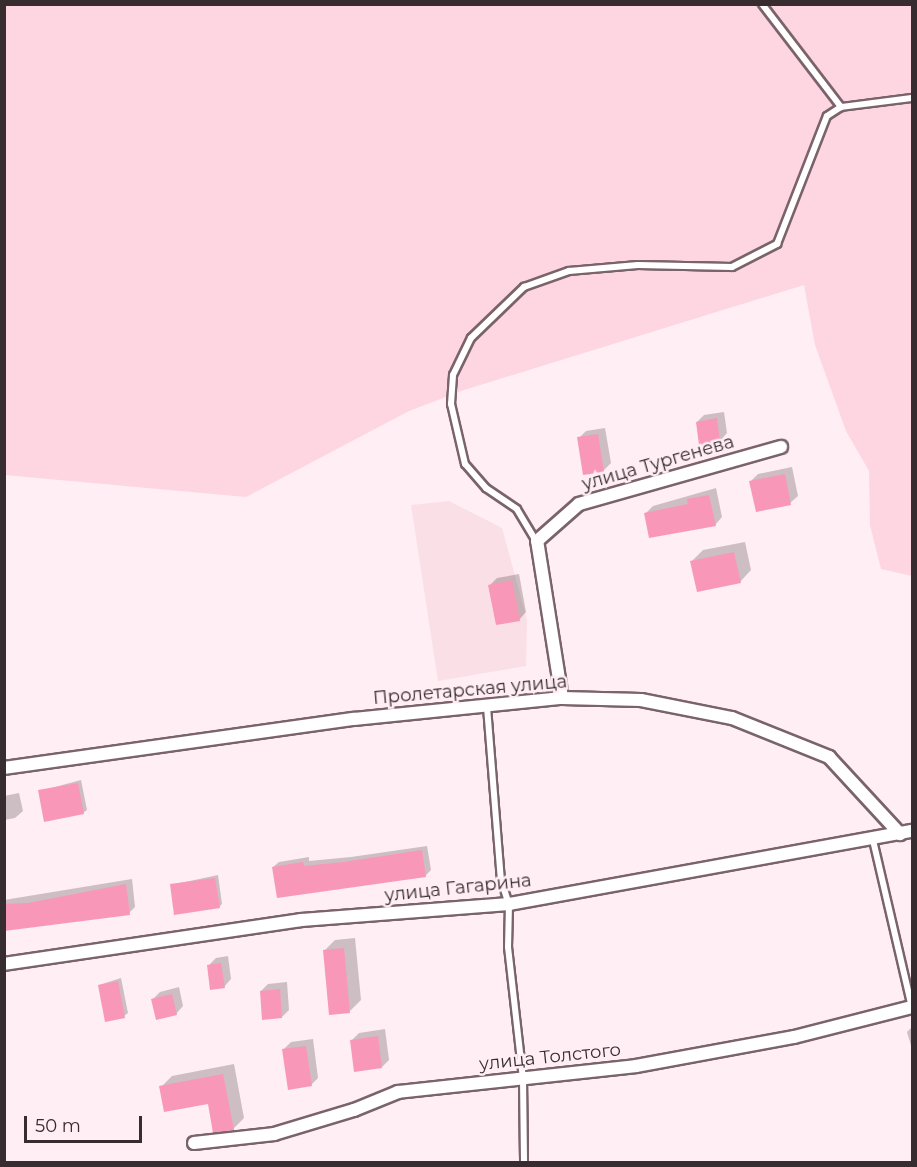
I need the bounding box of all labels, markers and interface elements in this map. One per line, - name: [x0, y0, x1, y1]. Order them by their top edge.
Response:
- street label: улица Тургенева: [579, 431, 737, 495]
- street label: Пролетарская улица: [372, 671, 568, 709]
- street label: улица Гагарина: [383, 870, 533, 906]
- street label: улица Толстого: [478, 1039, 622, 1075]
- scale bar: [27, 1104, 146, 1142]
- text: 50 m: [35, 1115, 81, 1137]

